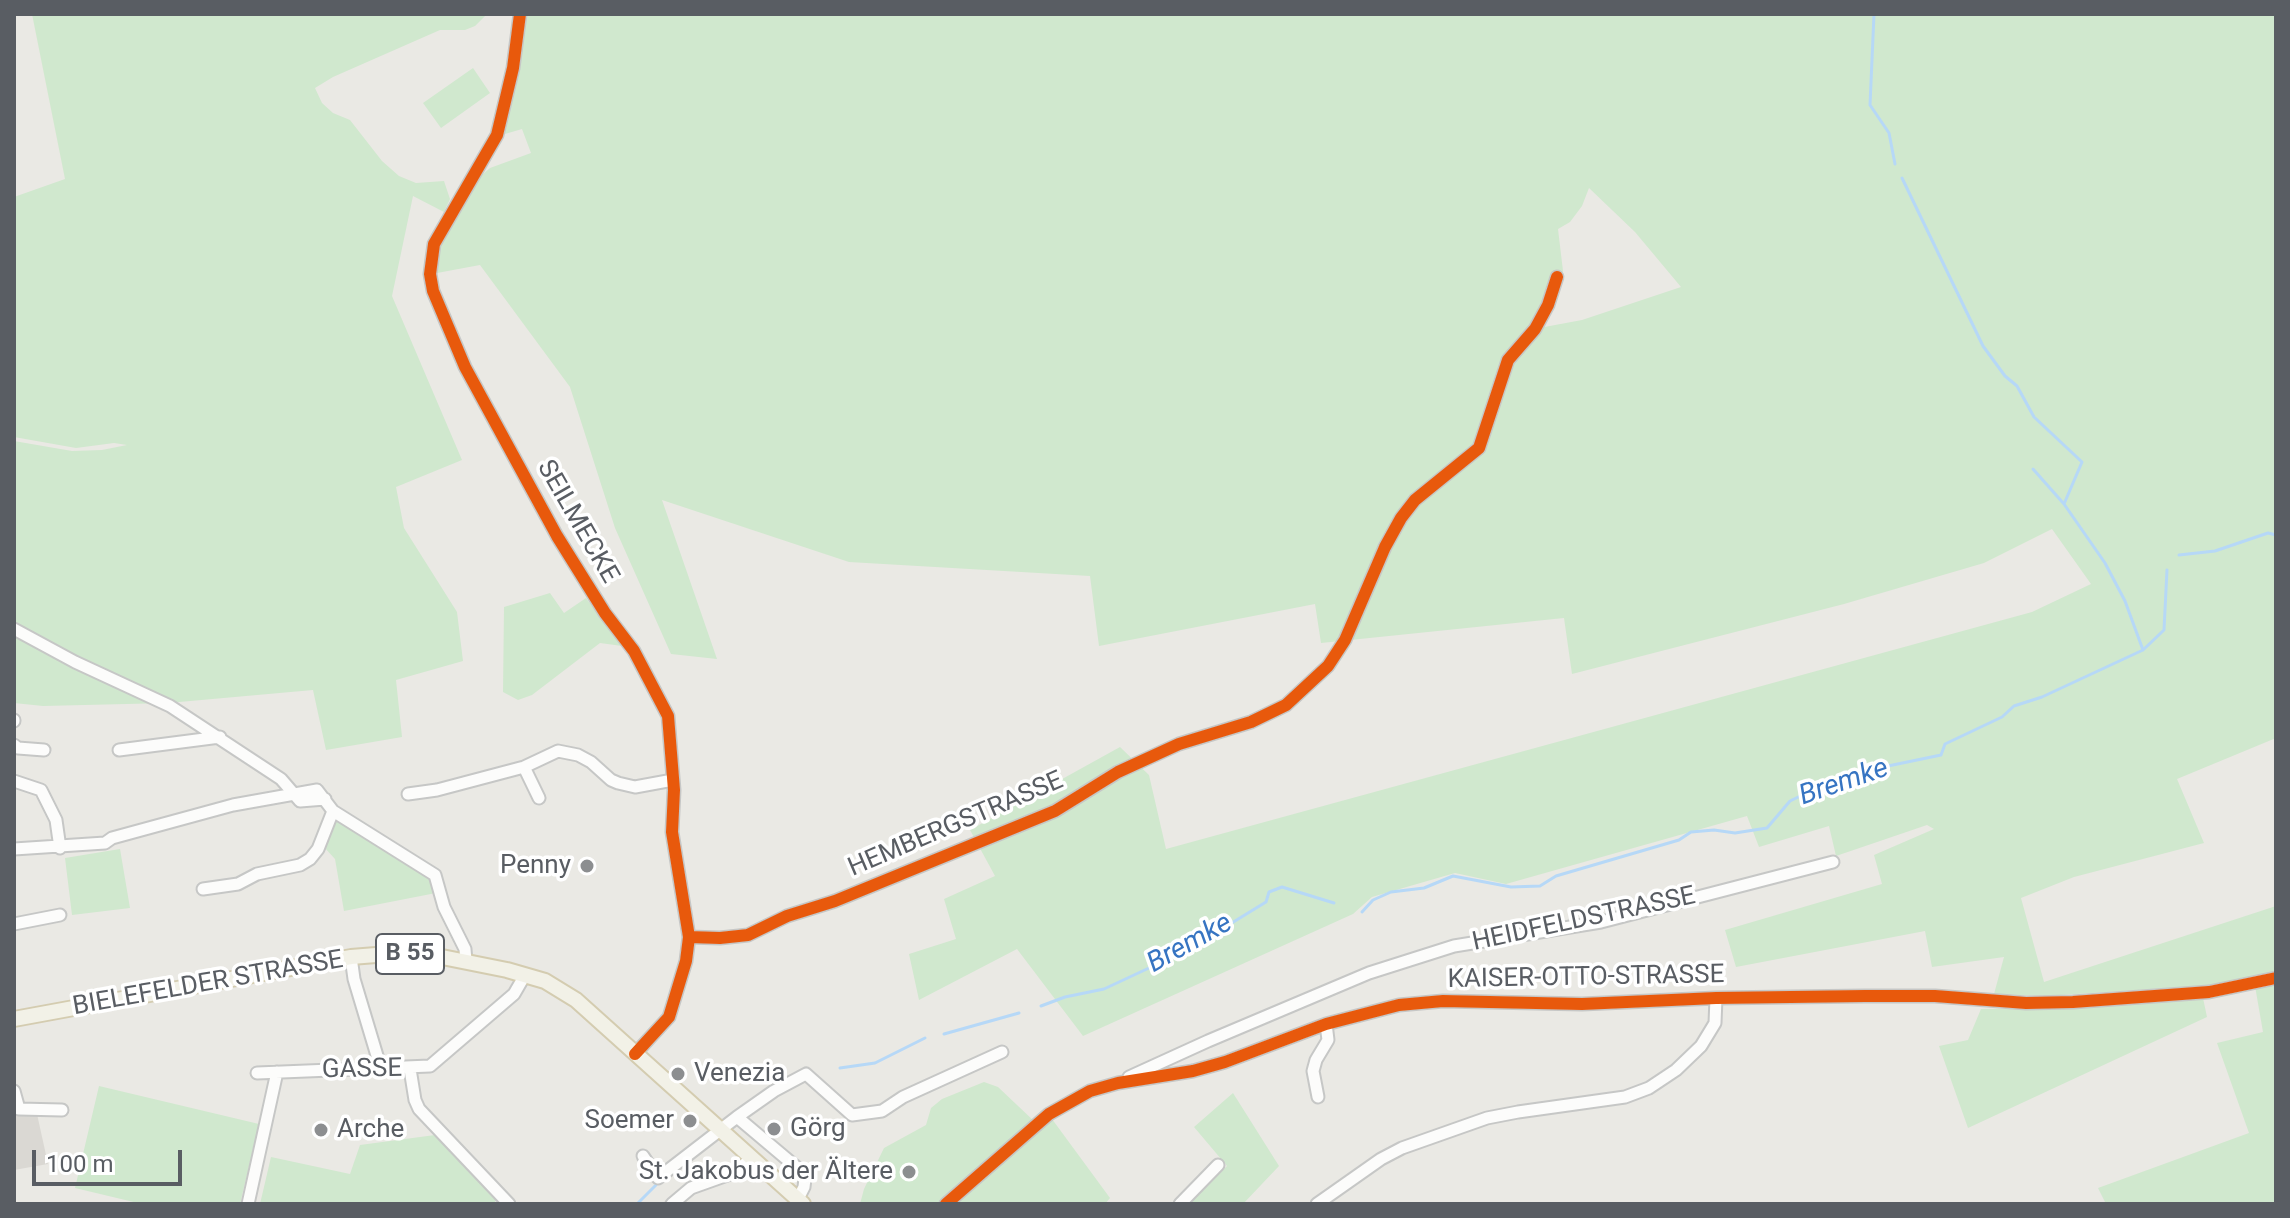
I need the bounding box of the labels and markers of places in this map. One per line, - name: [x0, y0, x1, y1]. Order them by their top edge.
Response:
- place label: Penny: [500, 850, 571, 882]
- marker: Penny: [578, 857, 596, 875]
- place label: Venezia: [694, 1058, 785, 1090]
- marker: Venezia: [669, 1065, 687, 1083]
- place label: Soemer: [585, 1105, 674, 1137]
- marker: Soemer: [681, 1112, 699, 1130]
- place label: Görg: [790, 1113, 846, 1145]
- place label: Arche: [337, 1114, 404, 1146]
- marker: Görg: [765, 1120, 783, 1138]
- marker: Arche: [312, 1121, 330, 1139]
- place label: St. Jakobus der Ältere: [639, 1156, 893, 1188]
- marker: St. Jakobus der Ältere: [900, 1163, 918, 1181]

